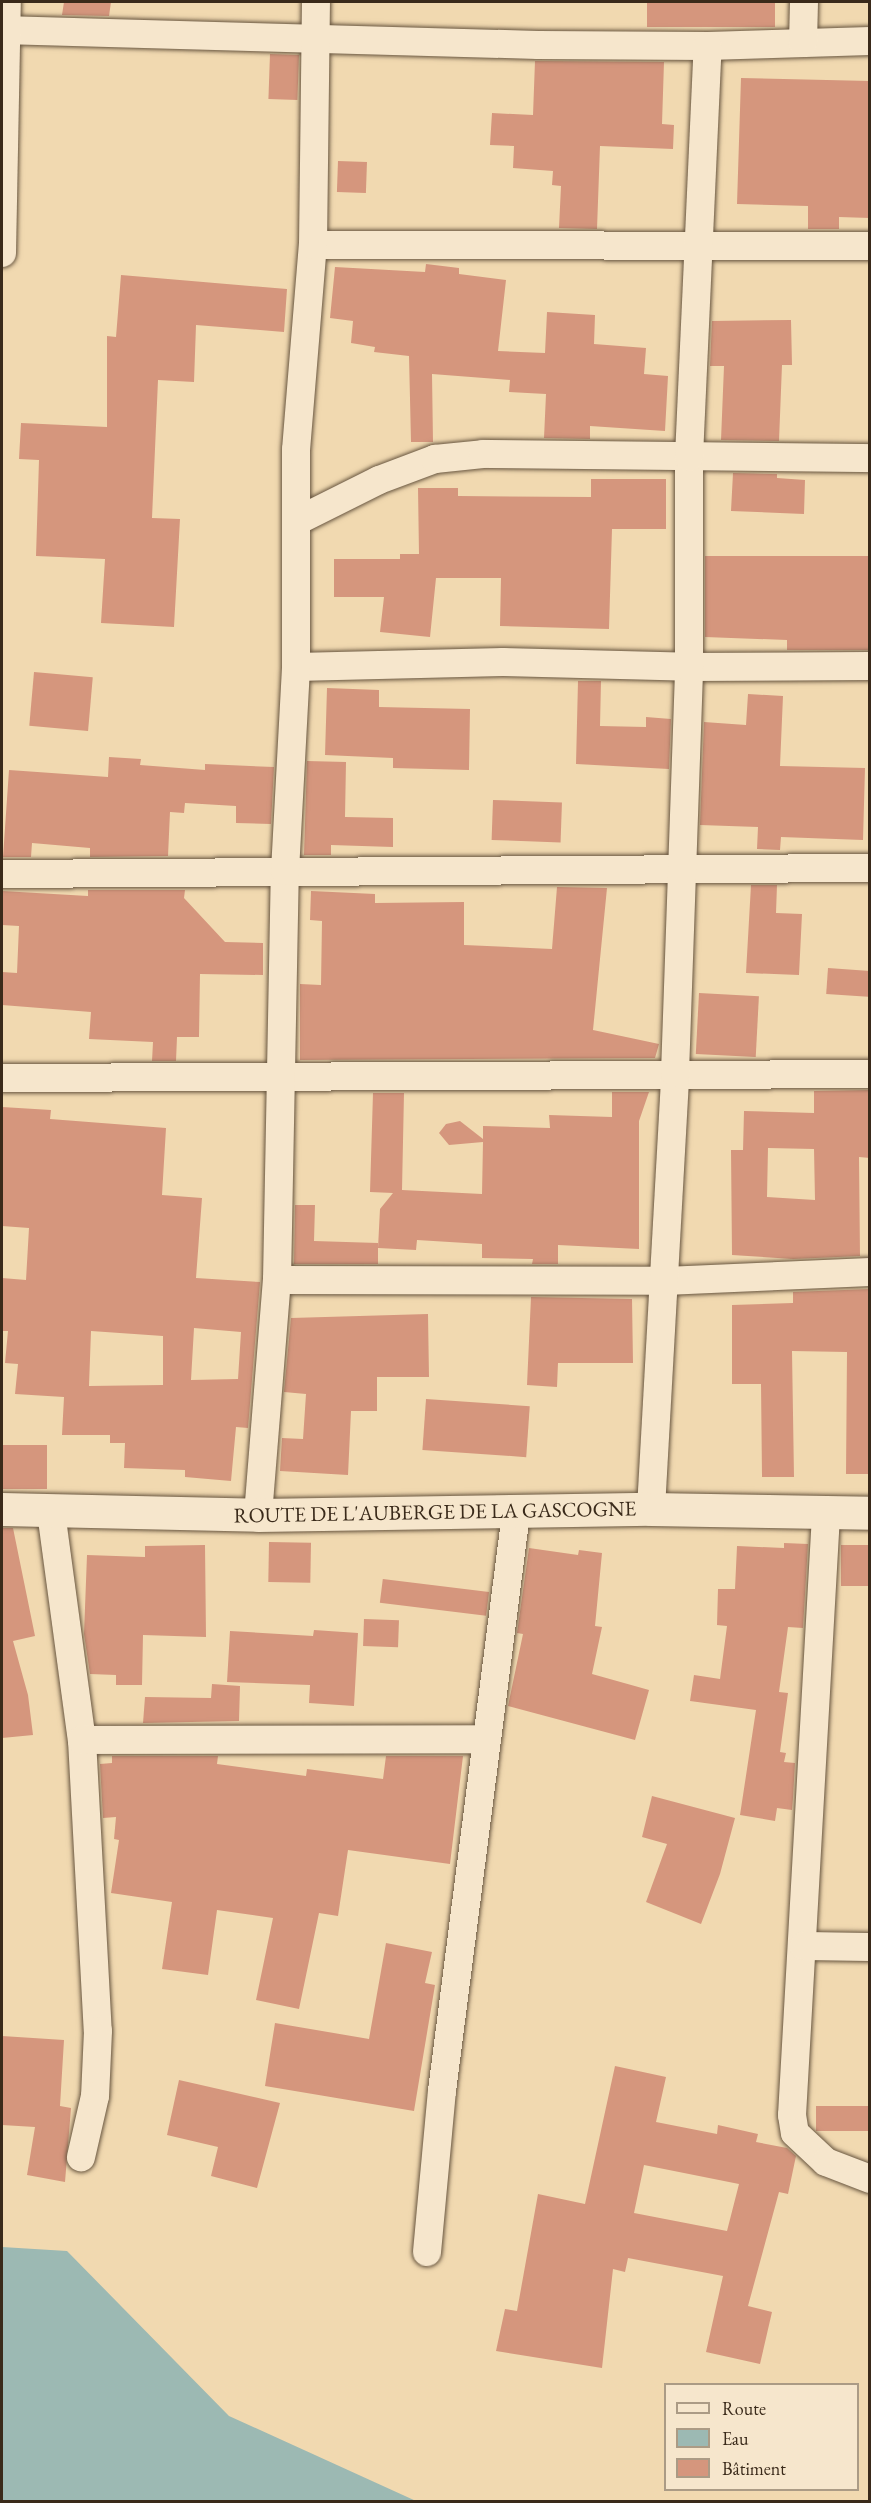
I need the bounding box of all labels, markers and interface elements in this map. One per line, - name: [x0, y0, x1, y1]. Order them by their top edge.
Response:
- street label: ROUTE DE L'AUBERGE DE LA GASCOGNE: [233, 1496, 637, 1528]
- legend: [664, 2383, 859, 2491]
- text: Route: [722, 2397, 766, 2420]
- text: Eau: [722, 2427, 748, 2450]
- text: Bâtiment: [722, 2457, 786, 2480]

